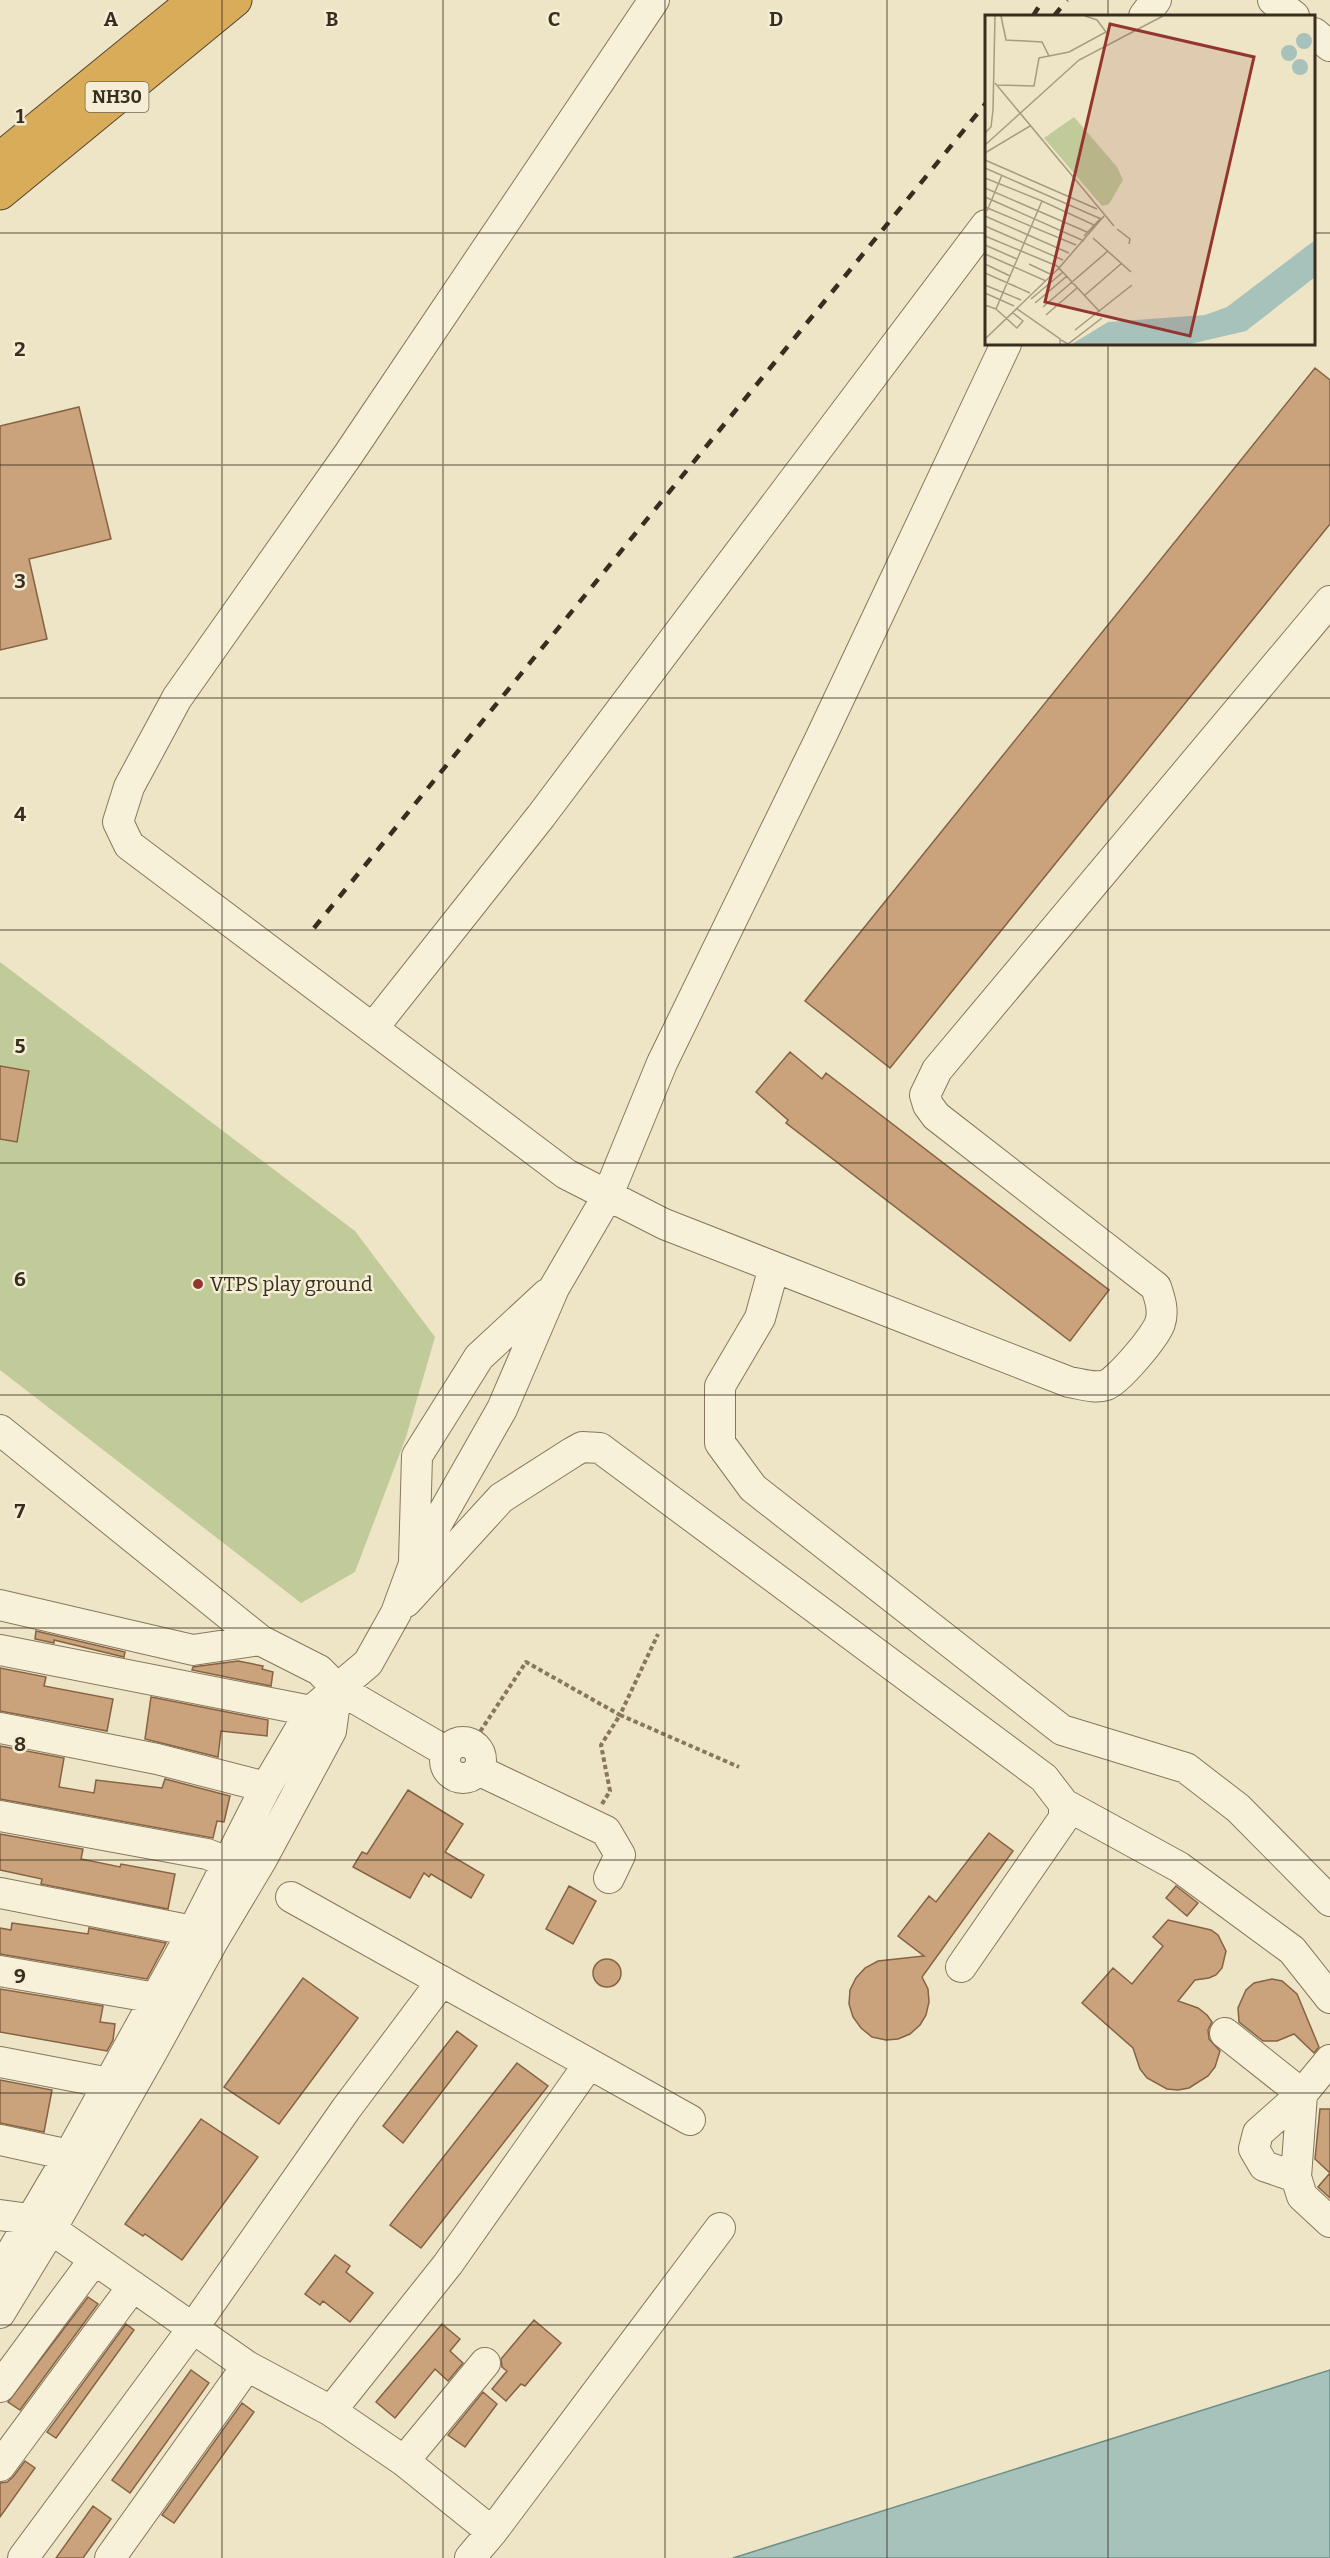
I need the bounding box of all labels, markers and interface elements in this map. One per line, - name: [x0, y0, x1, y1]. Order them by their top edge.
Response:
- text: A: [104, 7, 119, 31]
- text: B: [326, 7, 339, 31]
- text: C: [548, 7, 560, 31]
- text: D: [769, 7, 783, 31]
- inset map: [985, 15, 1315, 345]
- road number: NH30: [86, 82, 148, 112]
- text: 1: [16, 104, 25, 128]
- text: 2: [14, 337, 26, 361]
- text: 3: [14, 569, 26, 593]
- text: 4: [14, 802, 26, 826]
- text: 5: [15, 1034, 26, 1058]
- text: 6: [14, 1267, 26, 1291]
- place label: VTPS play ground: [210, 1272, 373, 1296]
- marker: VTPS play ground: [191, 1277, 205, 1291]
- text: 7: [15, 1499, 26, 1523]
- text: 8: [14, 1732, 26, 1756]
- text: 9: [14, 1964, 26, 1988]

